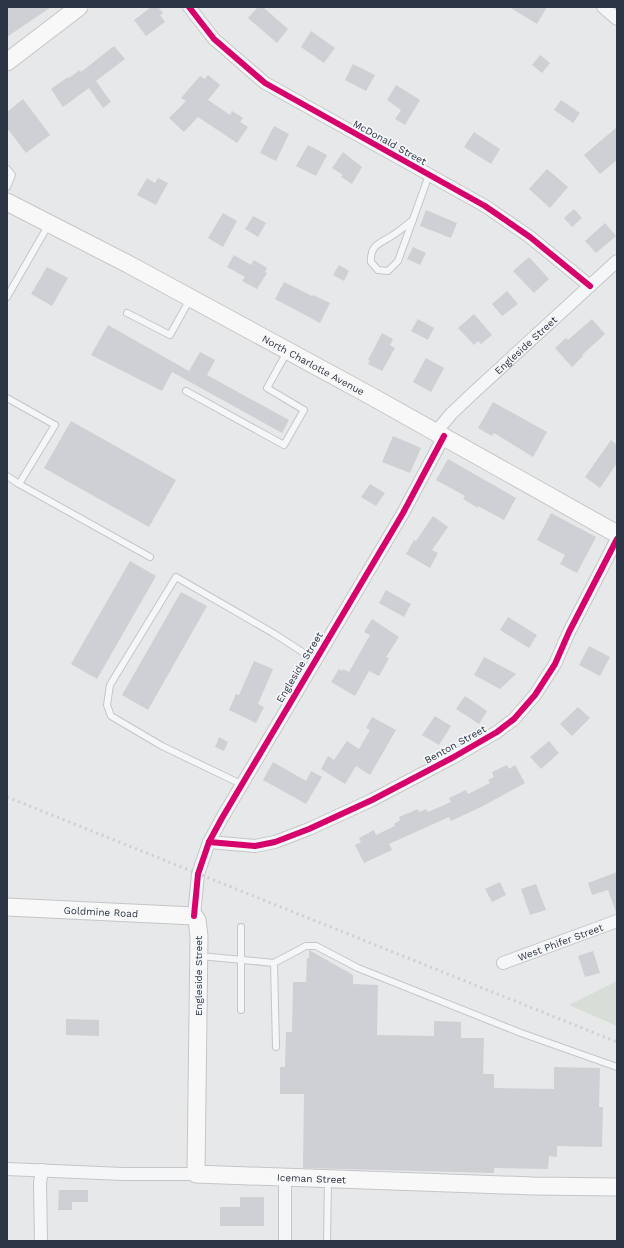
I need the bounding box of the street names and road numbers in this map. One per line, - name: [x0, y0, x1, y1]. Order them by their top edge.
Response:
- street label: McDonald Street: [351, 118, 429, 168]
- street label: Engleside Street: [492, 314, 560, 377]
- street label: North Charlotte Avenue: [260, 333, 366, 397]
- street label: Engleside Street: [274, 629, 325, 704]
- street label: Benton Street: [423, 723, 488, 766]
- street label: Goldmine Road: [63, 905, 138, 919]
- street label: West Phifer Street: [516, 921, 605, 963]
- street label: Engleside Street: [193, 935, 204, 1016]
- street label: Iceman Street: [277, 1172, 347, 1185]

